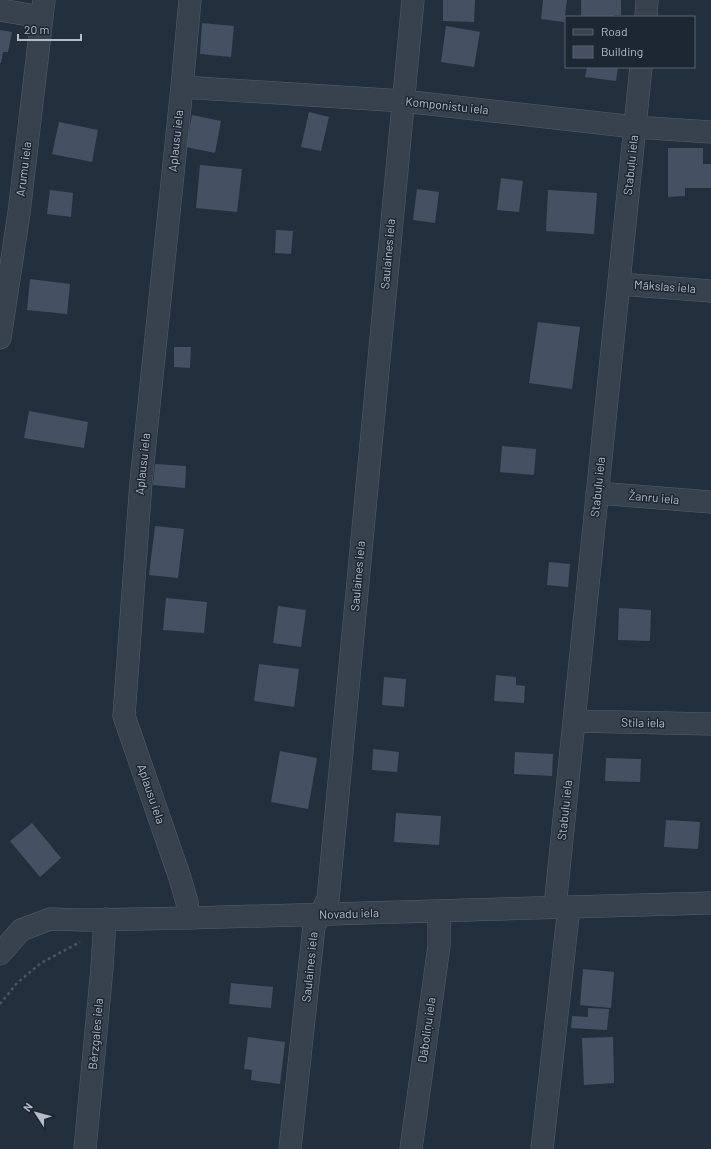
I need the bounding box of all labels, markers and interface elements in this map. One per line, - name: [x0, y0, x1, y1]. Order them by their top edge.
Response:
- scale bar: [18, 16, 81, 42]
- legend: [565, 16, 695, 68]
- text: 20 m: [24, 22, 50, 36]
- text: Road: [601, 24, 628, 38]
- text: Building: [601, 44, 643, 58]
- street label: Komponistu iela: [405, 94, 489, 116]
- street label: Aplausu iela: [165, 109, 185, 173]
- street label: Stabuļu iela: [620, 134, 640, 196]
- street label: Arumu iela: [13, 141, 33, 197]
- street label: Saulaines iela: [377, 218, 397, 290]
- street label: Mākslas iela: [634, 277, 696, 295]
- street label: Aplausu iela: [132, 432, 152, 496]
- street label: Stabuļu iela: [587, 456, 607, 518]
- street label: Žanru iela: [628, 488, 680, 506]
- street label: Saulaines iela: [347, 540, 367, 612]
- street label: Stila iela: [621, 715, 665, 729]
- street label: Aplausu iela: [135, 762, 169, 825]
- street label: Stabuļu iela: [554, 779, 574, 841]
- street label: Novadu iela: [319, 905, 379, 921]
- street label: Saulaines iela: [298, 931, 320, 1003]
- street label: Dāboliņu iela: [414, 996, 438, 1063]
- street label: Bērzgales iela: [85, 998, 105, 1070]
- north arrow: [16, 1093, 56, 1133]
- text: N: [20, 1100, 35, 1114]

